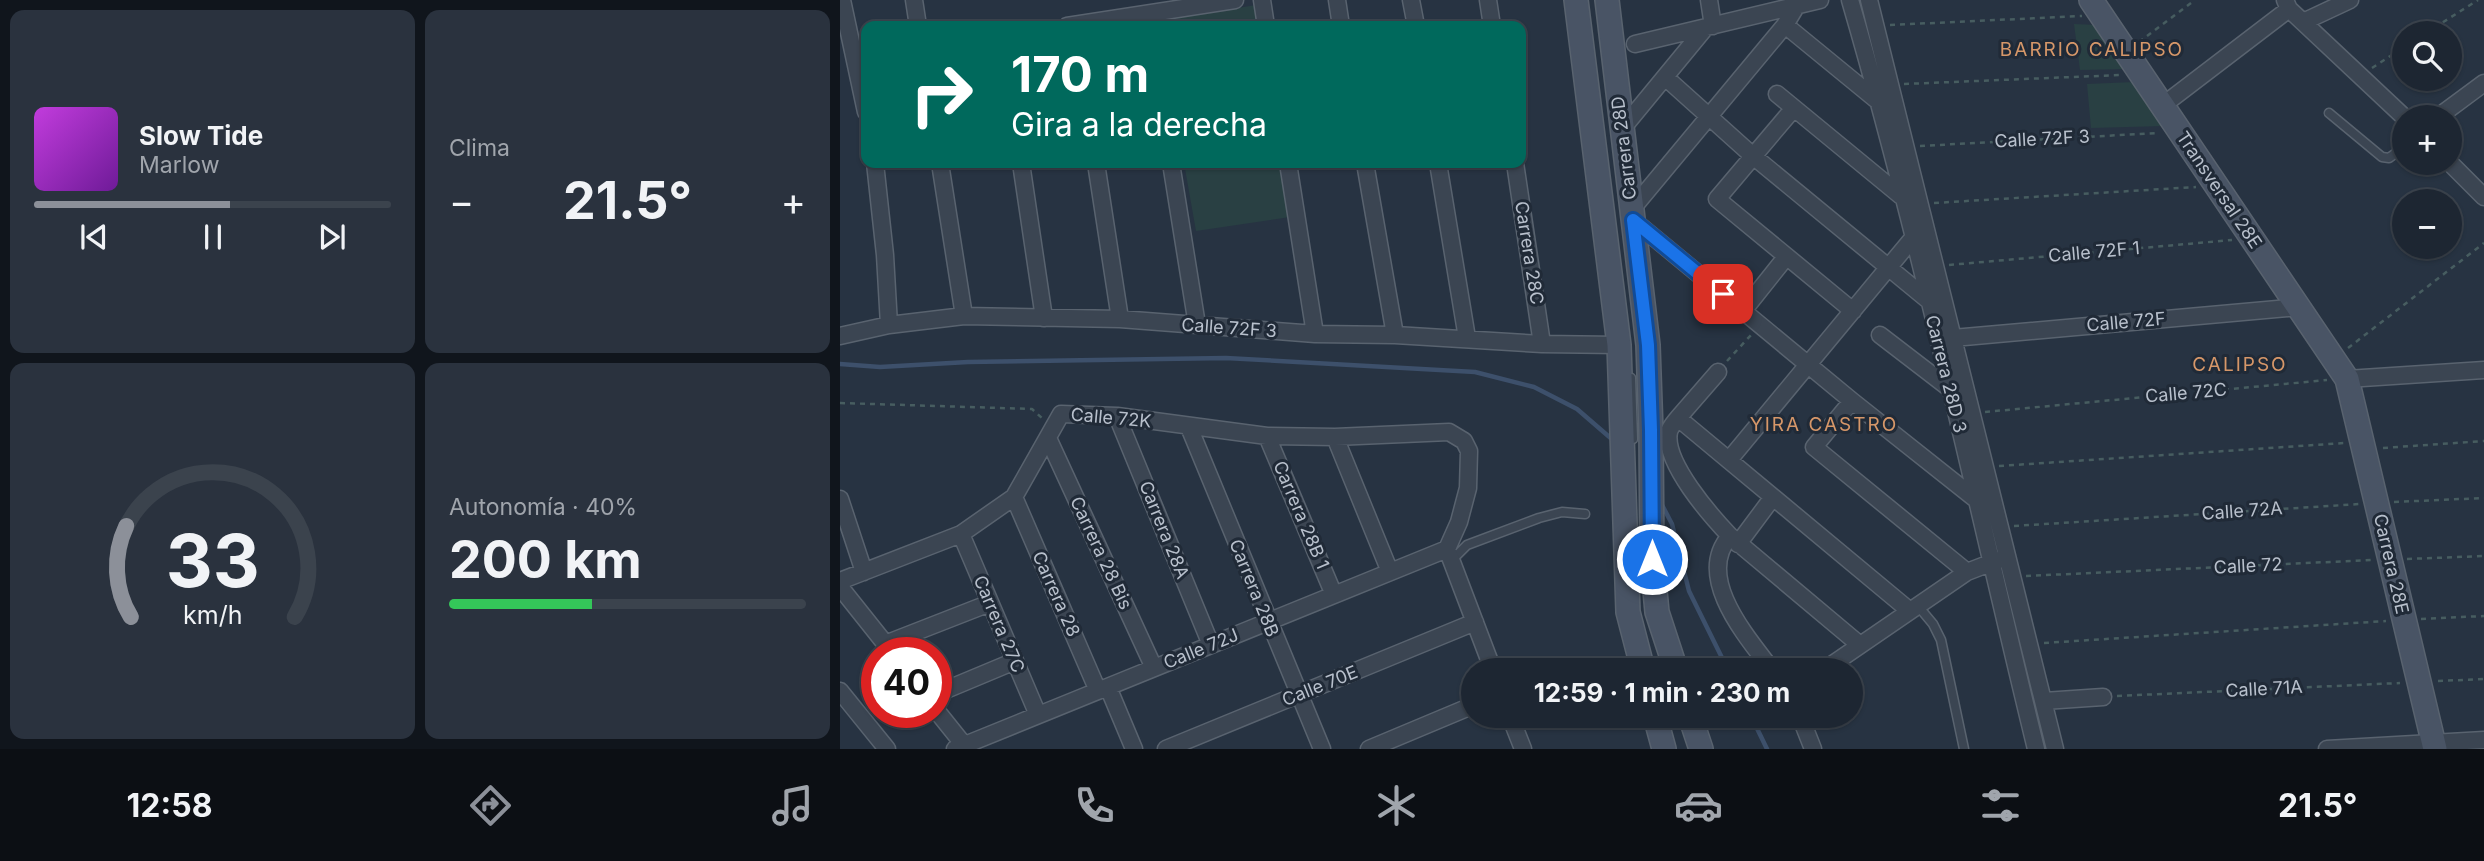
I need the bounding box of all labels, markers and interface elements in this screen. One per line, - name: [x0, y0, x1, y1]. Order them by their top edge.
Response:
- map controls: [2392, 21, 2462, 259]
- button: search: [2392, 21, 2462, 91]
- district label: BARRIO CALIPSO: [2000, 38, 2184, 61]
- text: 170 m: [1011, 45, 1149, 104]
- icon: right: [896, 49, 987, 140]
- street label: Carrera 28D: [1607, 95, 1640, 201]
- text: Gira a la derecha: [1011, 105, 1267, 144]
- button: +: [2392, 105, 2462, 175]
- text: Slow Tide: [139, 120, 263, 151]
- street label: Calle 72F 3: [1994, 126, 2090, 151]
- street label: Transversal 28E: [2173, 127, 2266, 252]
- text: Clima: [449, 134, 510, 162]
- text: Marlow: [139, 151, 219, 179]
- text: 21.5°: [563, 169, 692, 232]
- text: −: [449, 178, 474, 224]
- text: +: [781, 178, 806, 224]
- button: −: [2392, 189, 2462, 259]
- street label: Carrera 28C: [1511, 200, 1548, 306]
- icon: previous: [75, 218, 113, 256]
- icon: pause: [194, 218, 232, 256]
- icon: next: [313, 218, 351, 256]
- street label: Calle 72F 1: [2047, 237, 2141, 266]
- pin: [1693, 264, 1753, 324]
- icon: arrive: [1704, 275, 1742, 313]
- street label: Calle 72F: [2086, 308, 2166, 335]
- street label: Carrera 28D 3: [1922, 313, 1971, 435]
- street label: Calle 72F 3: [1181, 314, 1277, 341]
- district label: CALIPSO: [2192, 353, 2288, 376]
- street label: Calle 72C: [2144, 378, 2228, 407]
- street label: Calle 72K: [1070, 404, 1152, 431]
- district label: YIRA CASTRO: [1750, 413, 1898, 436]
- street label: Carrera 28B 1: [1269, 458, 1334, 572]
- street label: Carrera 28A: [1135, 478, 1194, 582]
- text: Autonomía · 40%: [449, 493, 637, 521]
- street label: Carrera 28 Bis: [1066, 493, 1137, 613]
- street label: Calle 72A: [2201, 497, 2283, 524]
- street label: Carrera 28E: [2370, 512, 2413, 616]
- text: 33: [166, 516, 259, 605]
- position arrow: [1615, 522, 1689, 596]
- text: 200 km: [449, 528, 642, 591]
- street label: Carrera 28B: [1225, 536, 1284, 640]
- street label: Carrera 28: [1028, 548, 1085, 640]
- street label: Calle 72: [2213, 553, 2283, 578]
- street label: Carrera 27C: [970, 572, 1029, 676]
- text: km/h: [183, 600, 242, 630]
- street label: Calle 72J: [1160, 624, 1241, 673]
- speed limit sign: 40: [861, 637, 952, 728]
- street label: Calle 70E: [1279, 661, 1361, 710]
- street label: Calle 71A: [2225, 676, 2303, 701]
- text: 12:59 · 1 min · 230 m: [1534, 677, 1790, 708]
- icon: directions: [466, 781, 515, 830]
- icon: music: [768, 781, 817, 830]
- icon: phone: [1070, 781, 1119, 830]
- icon: climate: [1372, 781, 1421, 830]
- icon: car: [1674, 781, 1723, 830]
- icon: filters: [1976, 781, 2025, 830]
- text: 12:58: [127, 786, 212, 825]
- text: 21.5°: [2278, 786, 2357, 825]

